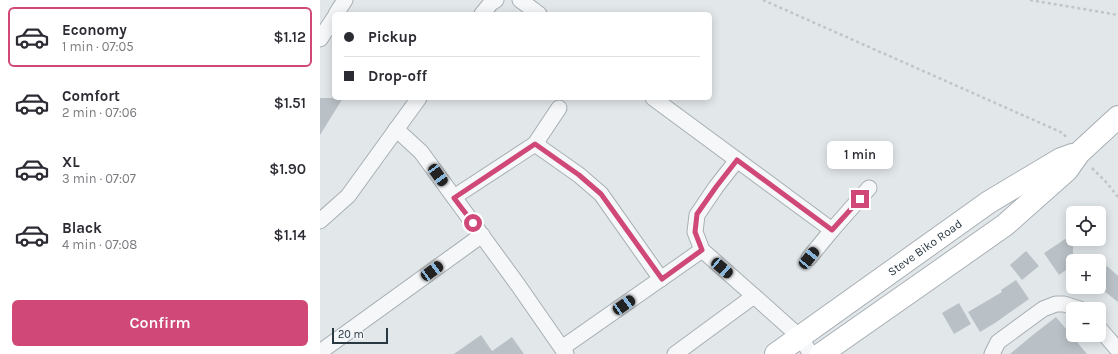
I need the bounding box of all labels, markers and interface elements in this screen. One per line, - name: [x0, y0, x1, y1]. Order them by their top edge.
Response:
- icon: car: [14, 19, 50, 55]
- text: Economy: [62, 21, 127, 39]
- text: $1.12: [273, 28, 306, 46]
- text: Pickup: [368, 28, 417, 46]
- text: 1 min · 07:05: [62, 39, 134, 54]
- text: Drop-off: [368, 67, 427, 85]
- icon: car: [14, 85, 50, 121]
- text: Comfort: [62, 87, 120, 105]
- text: $1.51: [274, 94, 306, 112]
- text: 2 min · 07:06: [62, 105, 137, 120]
- callout: 1 min: [827, 141, 893, 169]
- text: 1 min: [844, 147, 876, 162]
- icon: car: [14, 151, 50, 187]
- text: XL: [62, 153, 80, 171]
- text: $1.90: [269, 160, 306, 178]
- car: [426, 162, 450, 188]
- text: 3 min · 07:07: [62, 171, 136, 186]
- route end: [851, 190, 869, 208]
- map controls: [1066, 206, 1106, 342]
- button: locate: [1066, 206, 1106, 246]
- route start: [464, 214, 482, 232]
- street label: Steve Biko Road: [885, 216, 965, 279]
- icon: car: [14, 217, 50, 253]
- text: Black: [62, 219, 102, 237]
- text: $1.14: [274, 226, 306, 244]
- text: 4 min · 07:08: [62, 237, 137, 252]
- car: [797, 245, 821, 271]
- button: +: [1066, 254, 1106, 294]
- car: [709, 256, 735, 280]
- car: [419, 259, 445, 283]
- car: [611, 293, 637, 317]
- button: Confirm: [12, 300, 308, 346]
- button: −: [1066, 302, 1106, 342]
- scale bar: [332, 326, 388, 345]
- text: 20 m: [338, 328, 364, 341]

